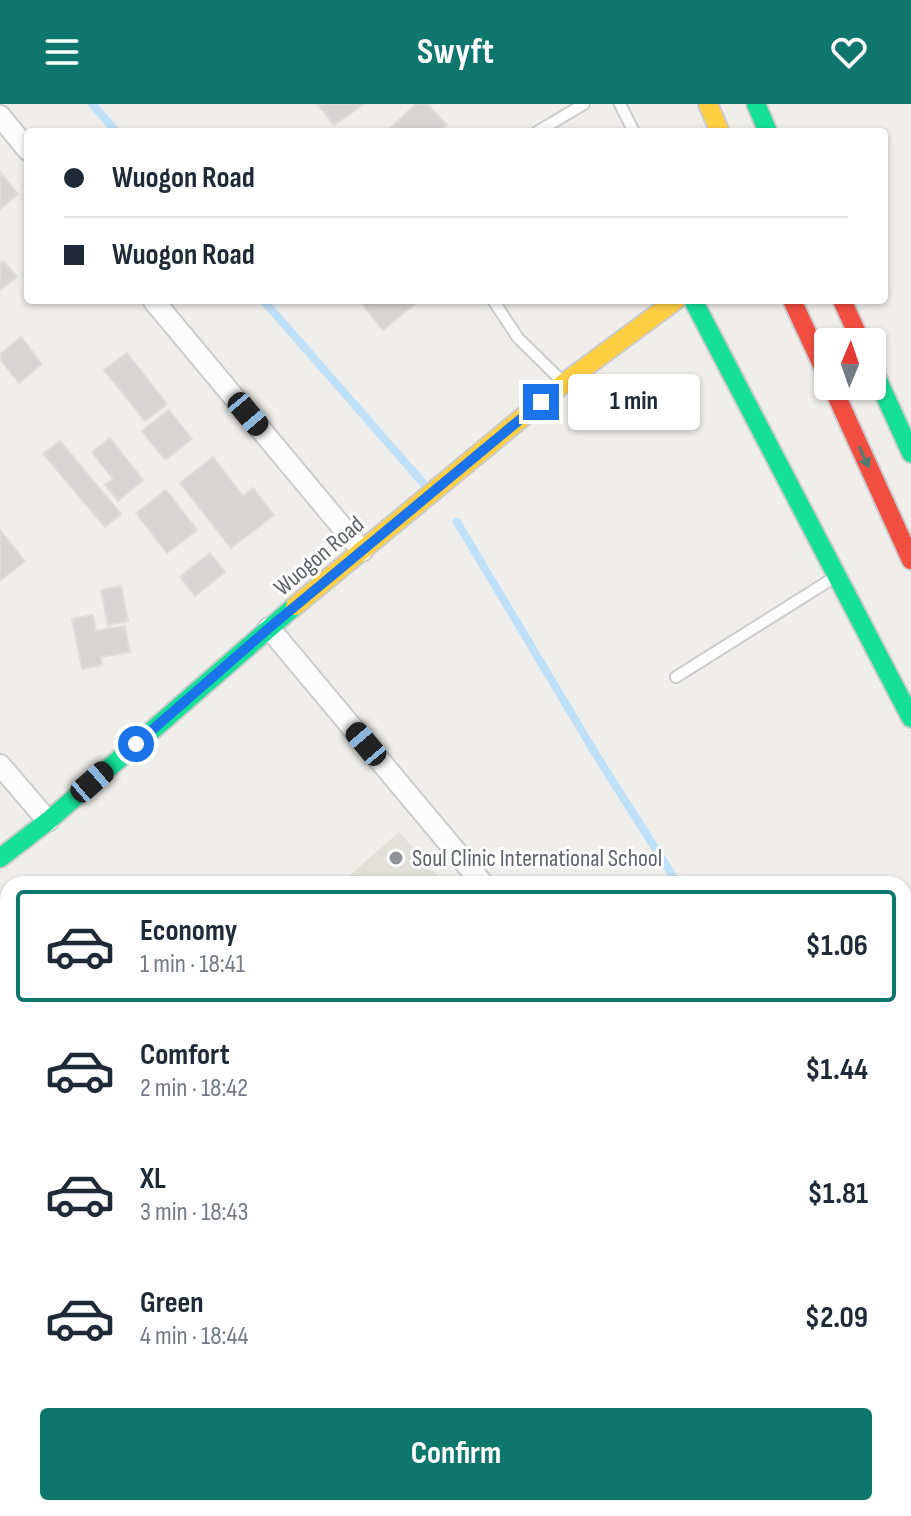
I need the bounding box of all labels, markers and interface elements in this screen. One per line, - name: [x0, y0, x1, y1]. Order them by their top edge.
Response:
- icon: menu: [40, 30, 84, 74]
- icon: heart: [827, 30, 871, 74]
- text: Swyft: [417, 31, 494, 74]
- text: Wuogon Road: [112, 160, 255, 196]
- text: Wuogon Road: [112, 237, 255, 273]
- north arrow: [814, 328, 886, 400]
- map controls: [814, 328, 886, 400]
- callout: 1 min: [569, 374, 701, 430]
- route end: [523, 384, 559, 420]
- text: 1 min: [610, 386, 658, 417]
- car: [223, 388, 273, 440]
- one-way arrow: [857, 445, 871, 469]
- street label: Wuogon Road: [268, 510, 370, 602]
- car: [341, 718, 391, 770]
- route start: [118, 726, 154, 762]
- car: [66, 757, 118, 807]
- place label: Soul Clinic International School: [412, 844, 662, 873]
- marker: Soul Clinic International School: [387, 849, 405, 867]
- icon: car: [44, 910, 116, 982]
- text: Economy: [140, 913, 237, 949]
- text: $1.06: [806, 928, 868, 964]
- text: 1 min · 18:41: [140, 949, 245, 980]
- icon: car: [44, 1034, 116, 1106]
- text: Comfort: [140, 1037, 230, 1073]
- text: $1.44: [805, 1052, 868, 1088]
- text: 2 min · 18:42: [140, 1073, 248, 1104]
- icon: car: [44, 1158, 116, 1230]
- text: XL: [140, 1161, 166, 1197]
- text: $1.81: [807, 1176, 868, 1212]
- text: 3 min · 18:43: [140, 1197, 248, 1228]
- icon: car: [44, 1282, 116, 1354]
- text: Green: [140, 1285, 204, 1321]
- text: $2.09: [805, 1300, 868, 1336]
- text: 4 min · 18:44: [140, 1321, 248, 1352]
- button: Confirm: [40, 1408, 872, 1500]

